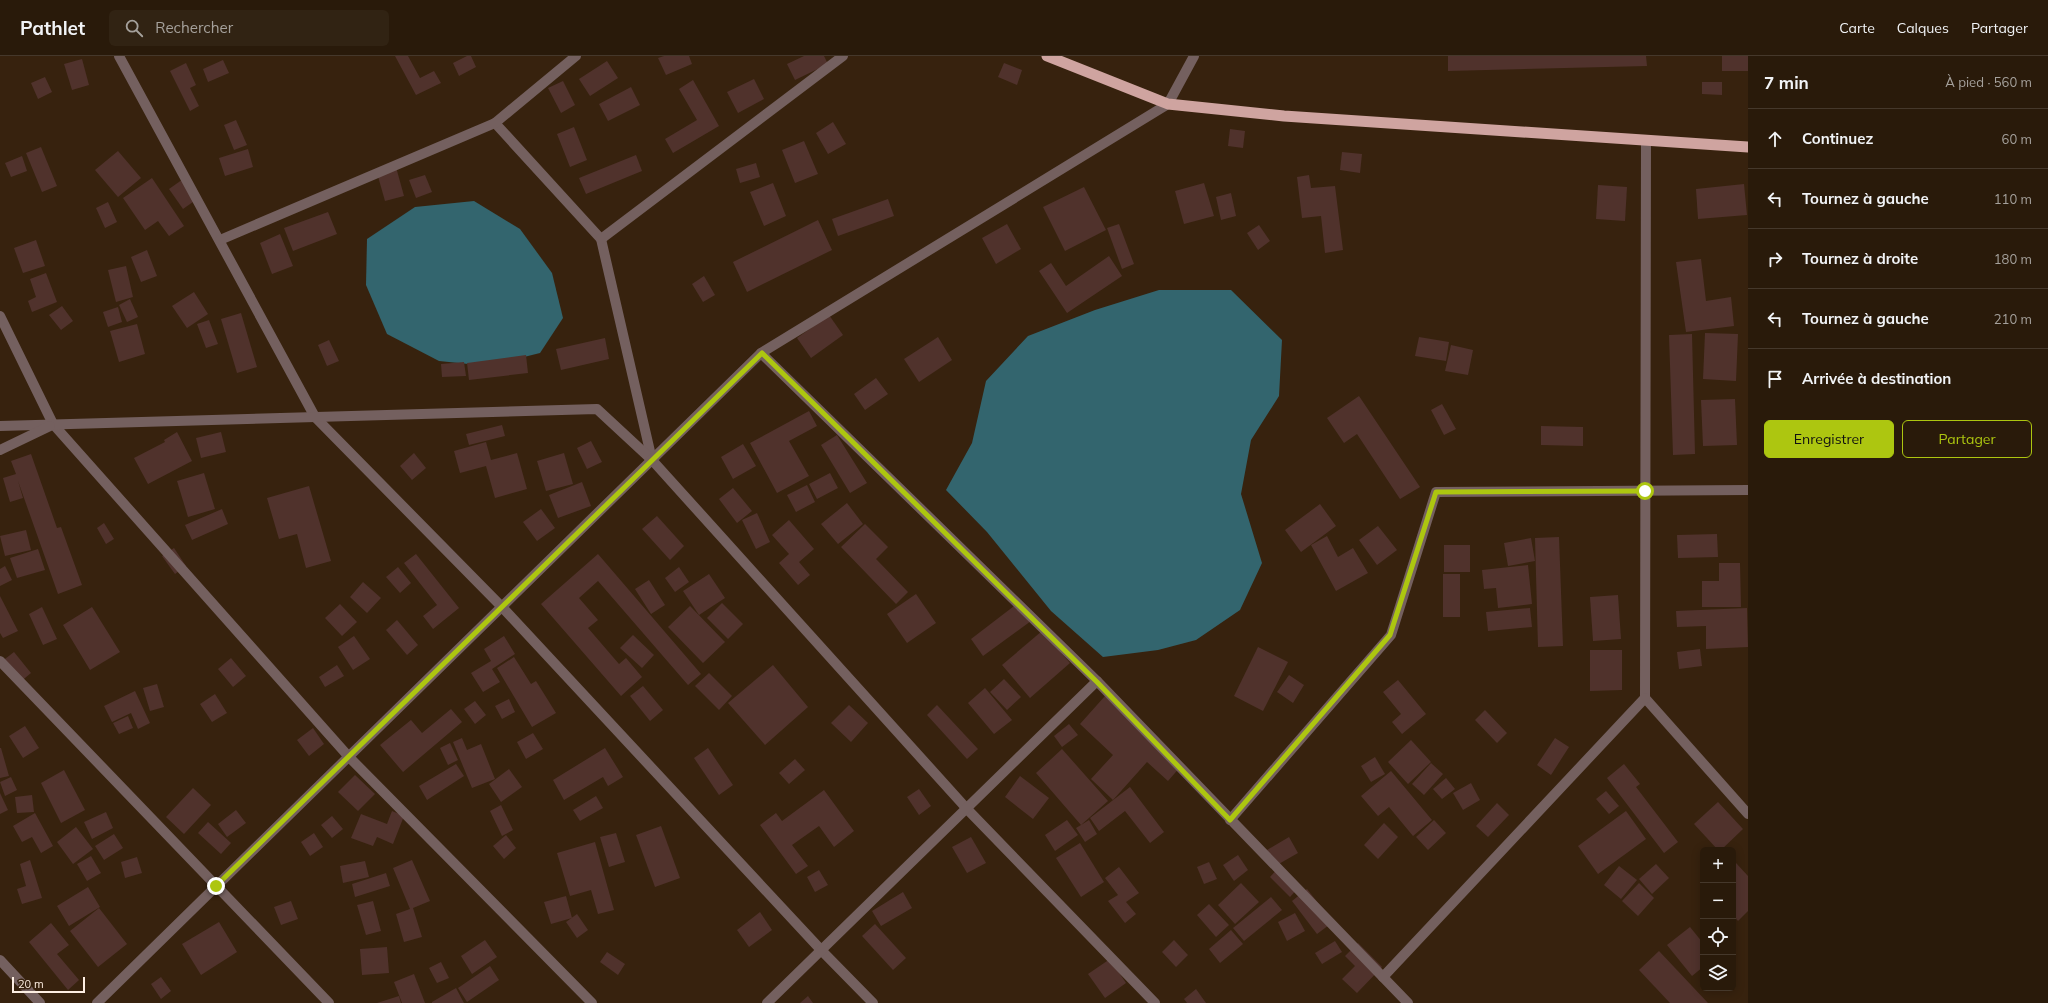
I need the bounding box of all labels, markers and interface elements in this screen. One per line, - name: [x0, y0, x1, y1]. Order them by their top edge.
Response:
- search box: [109, 10, 389, 46]
- text: Pathlet: [20, 16, 85, 40]
- icon: search: [123, 17, 145, 39]
- text: Rechercher: [155, 18, 233, 37]
- text: Carte: [1839, 19, 1875, 37]
- text: Calques: [1897, 19, 1949, 37]
- text: Partager: [1971, 19, 2028, 37]
- text: 7 min: [1764, 72, 1809, 93]
- text: À pied · 560 m: [1945, 74, 2032, 90]
- icon: ahead: [1764, 128, 1786, 150]
- text: Continuez: [1802, 129, 1873, 148]
- text: 60 m: [2002, 131, 2032, 147]
- icon: left: [1764, 188, 1786, 210]
- text: Tournez à gauche: [1802, 189, 1929, 208]
- text: 110 m: [1994, 191, 2032, 207]
- icon: right: [1764, 248, 1786, 270]
- text: Tournez à droite: [1802, 249, 1918, 268]
- text: 180 m: [1994, 251, 2032, 267]
- icon: left: [1764, 308, 1786, 330]
- text: Tournez à gauche: [1802, 309, 1929, 328]
- text: 210 m: [1994, 311, 2032, 327]
- icon: arrive: [1764, 368, 1786, 390]
- text: Arrivée à destination: [1802, 369, 1951, 388]
- button: Enregistrer: [1764, 420, 1894, 458]
- button: Partager: [1902, 420, 2032, 458]
- route start: [1636, 482, 1654, 500]
- map controls: [1700, 847, 1736, 991]
- button: +: [1700, 847, 1736, 883]
- route end: [207, 877, 225, 895]
- button: −: [1700, 883, 1736, 919]
- button: locate: [1700, 919, 1736, 955]
- button: layers: [1700, 955, 1736, 991]
- scale bar: [12, 975, 85, 994]
- text: 20 m: [18, 977, 44, 991]

